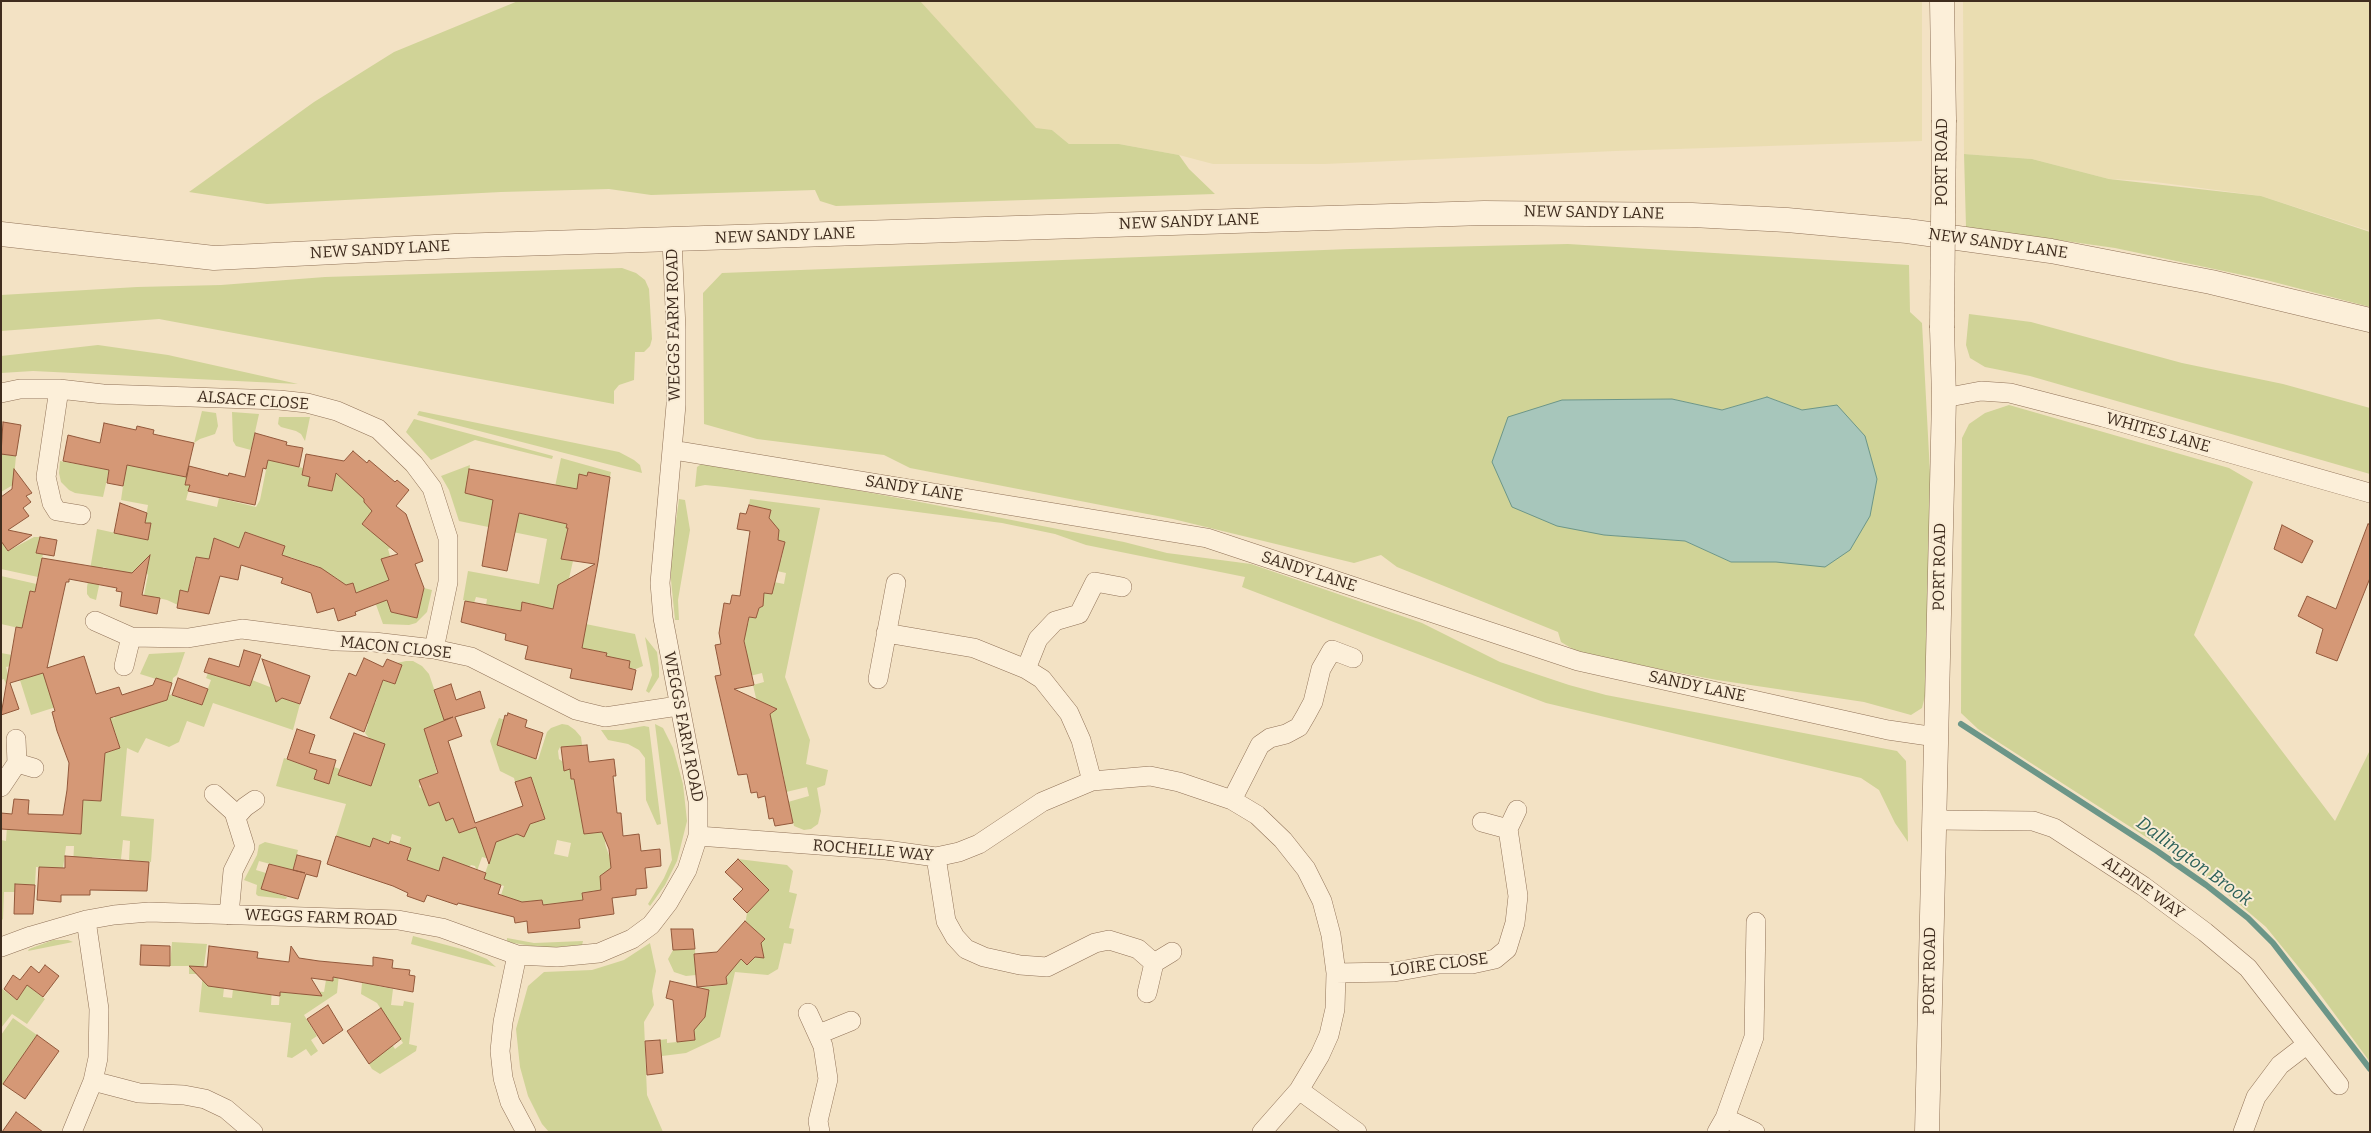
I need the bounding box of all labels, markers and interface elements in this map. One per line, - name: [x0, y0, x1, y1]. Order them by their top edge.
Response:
- street label: PORT ROAD: [1933, 118, 1953, 206]
- street label: NEW SANDY LANE: [1524, 202, 1664, 224]
- street label: NEW SANDY LANE: [1118, 210, 1260, 234]
- street label: NEW SANDY LANE: [714, 224, 856, 248]
- street label: NEW SANDY LANE: [1927, 225, 2069, 263]
- street label: NEW SANDY LANE: [309, 237, 451, 263]
- street label: WEGGS FARM ROAD: [663, 248, 685, 402]
- street label: ALSACE CLOSE: [196, 388, 310, 414]
- street label: WHITES LANE: [2104, 409, 2212, 457]
- street label: SANDY LANE: [864, 472, 964, 506]
- street label: PORT ROAD: [1930, 523, 1950, 611]
- street label: SANDY LANE: [1259, 548, 1359, 596]
- street label: MACON CLOSE: [339, 633, 453, 663]
- street label: WEGGS FARM ROAD: [659, 650, 707, 804]
- street label: SANDY LANE: [1647, 667, 1747, 707]
- water label: Dallington Brook: [2132, 813, 2256, 911]
- street label: ROCHELLE WAY: [812, 836, 934, 866]
- street label: ALPINE WAY: [2098, 853, 2188, 923]
- street label: WEGGS FARM ROAD: [244, 906, 398, 930]
- street label: PORT ROAD: [1920, 927, 1940, 1015]
- street label: LOIRE CLOSE: [1389, 949, 1489, 981]

